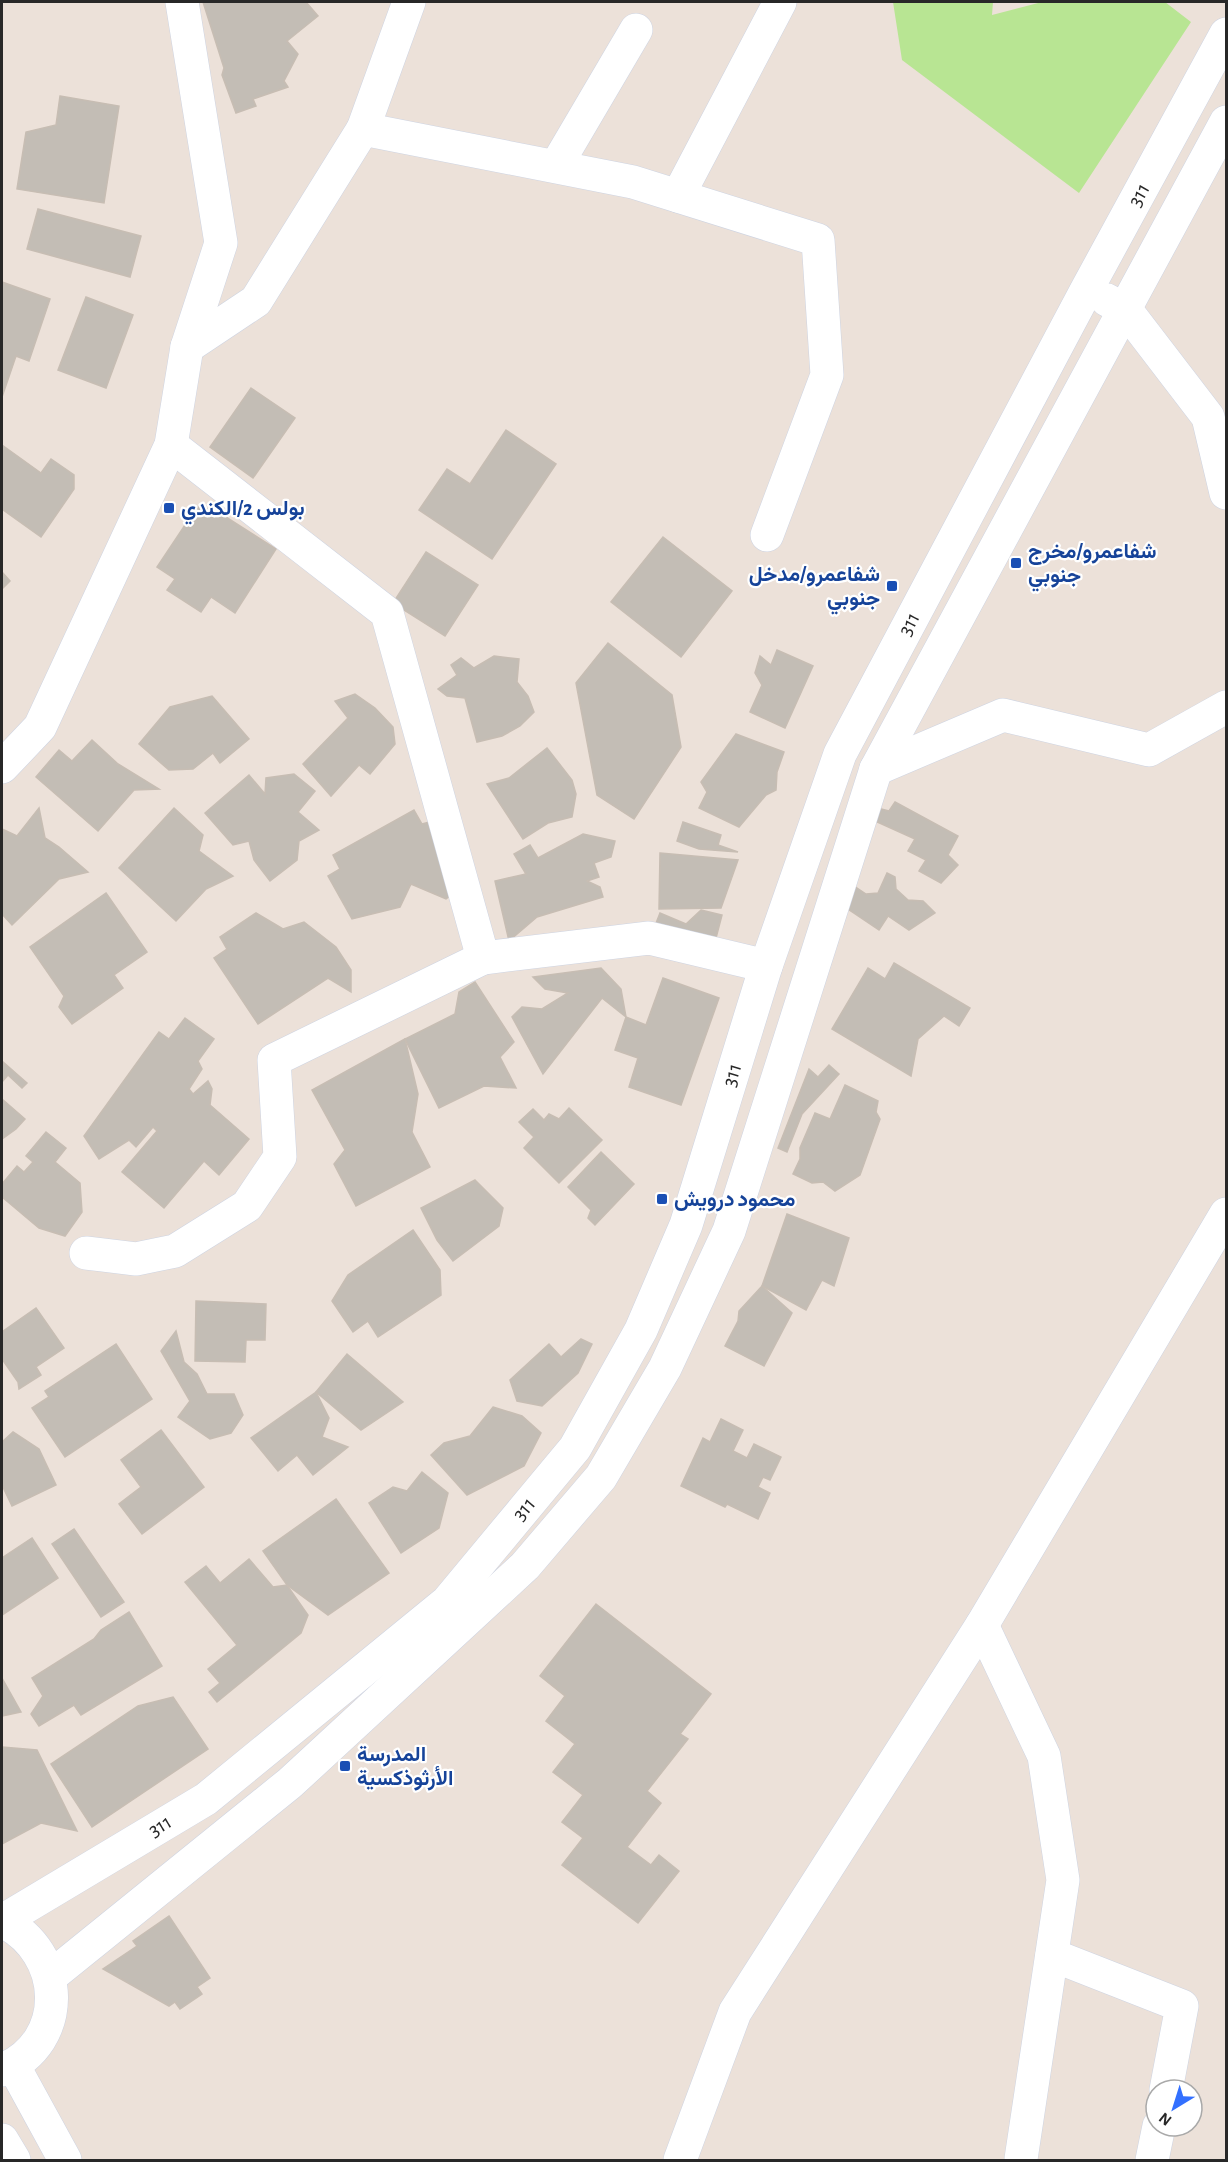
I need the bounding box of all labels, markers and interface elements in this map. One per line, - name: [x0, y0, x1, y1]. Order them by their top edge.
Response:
- street label: 311: [1124, 180, 1154, 210]
- place label: بولس 2/الكندي: [181, 498, 305, 525]
- marker: بولس 2/الكندي: [162, 501, 176, 515]
- place label: شفاعمرو/مخرج جنوبي: [1028, 541, 1156, 592]
- marker: شفاعمرو/مخرج جنوبي: [1009, 556, 1023, 570]
- place label: شفاعمرو/مدخل جنوبي: [749, 564, 880, 615]
- marker: شفاعمرو/مدخل جنوبي: [885, 579, 899, 593]
- street label: 311: [894, 609, 924, 639]
- street label: 311: [719, 1061, 745, 1089]
- place label: محمود درويش: [674, 1189, 795, 1212]
- marker: محمود درويش: [655, 1192, 669, 1206]
- street label: 311: [509, 1493, 539, 1525]
- place label: المدرسة الأرثوذكسية: [357, 1744, 453, 1791]
- marker: المدرسة الأرثوذكسية: [338, 1759, 352, 1773]
- street label: 311: [145, 1811, 175, 1841]
- north arrow: [1144, 2078, 1204, 2138]
- text: N: [1156, 2109, 1175, 2129]

